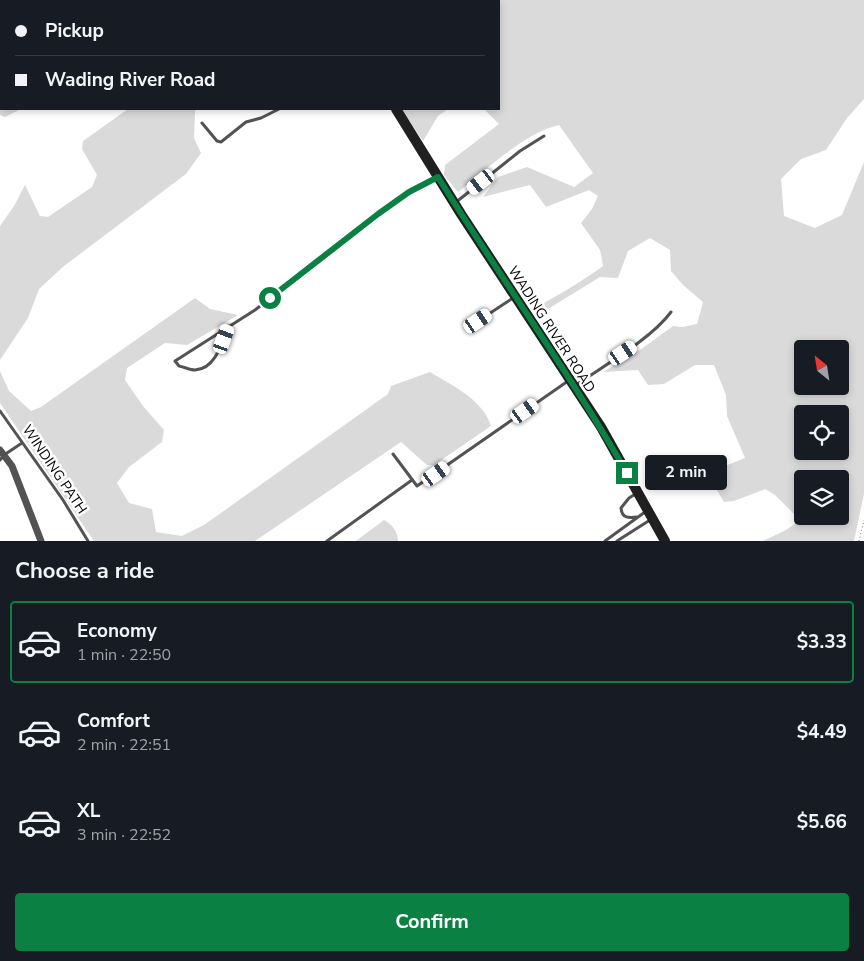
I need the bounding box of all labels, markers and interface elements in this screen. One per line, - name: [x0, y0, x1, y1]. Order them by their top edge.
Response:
- text: Pickup: [45, 18, 104, 44]
- text: Wading River Road: [45, 67, 215, 93]
- car: [464, 167, 497, 197]
- street label: WADING RIVER ROAD: [504, 262, 600, 396]
- route start: [259, 287, 281, 309]
- car: [461, 306, 494, 336]
- car: [211, 322, 236, 356]
- car: [606, 338, 639, 368]
- north arrow: [794, 340, 849, 395]
- map controls: [794, 340, 849, 525]
- car: [508, 396, 541, 426]
- button: locate: [794, 405, 849, 460]
- street label: WINDING PATH: [18, 421, 91, 518]
- callout: 2 min: [644, 456, 727, 490]
- car: [419, 459, 452, 489]
- text: 2 min: [665, 461, 707, 483]
- route end: [616, 462, 638, 484]
- button: layers: [794, 470, 849, 525]
- text: Choose a ride: [15, 556, 154, 586]
- text: Economy: [77, 618, 157, 644]
- icon: car: [17, 620, 62, 665]
- text: $3.33: [797, 629, 847, 655]
- text: 1 min · 22:50: [77, 644, 171, 666]
- text: Comfort: [77, 708, 150, 734]
- icon: car: [17, 710, 62, 755]
- text: $4.49: [797, 719, 847, 745]
- text: 2 min · 22:51: [77, 734, 171, 756]
- text: XL: [77, 798, 100, 824]
- icon: car: [17, 800, 62, 845]
- text: $5.66: [797, 809, 847, 835]
- text: 3 min · 22:52: [77, 824, 171, 846]
- button: Confirm: [15, 893, 849, 951]

